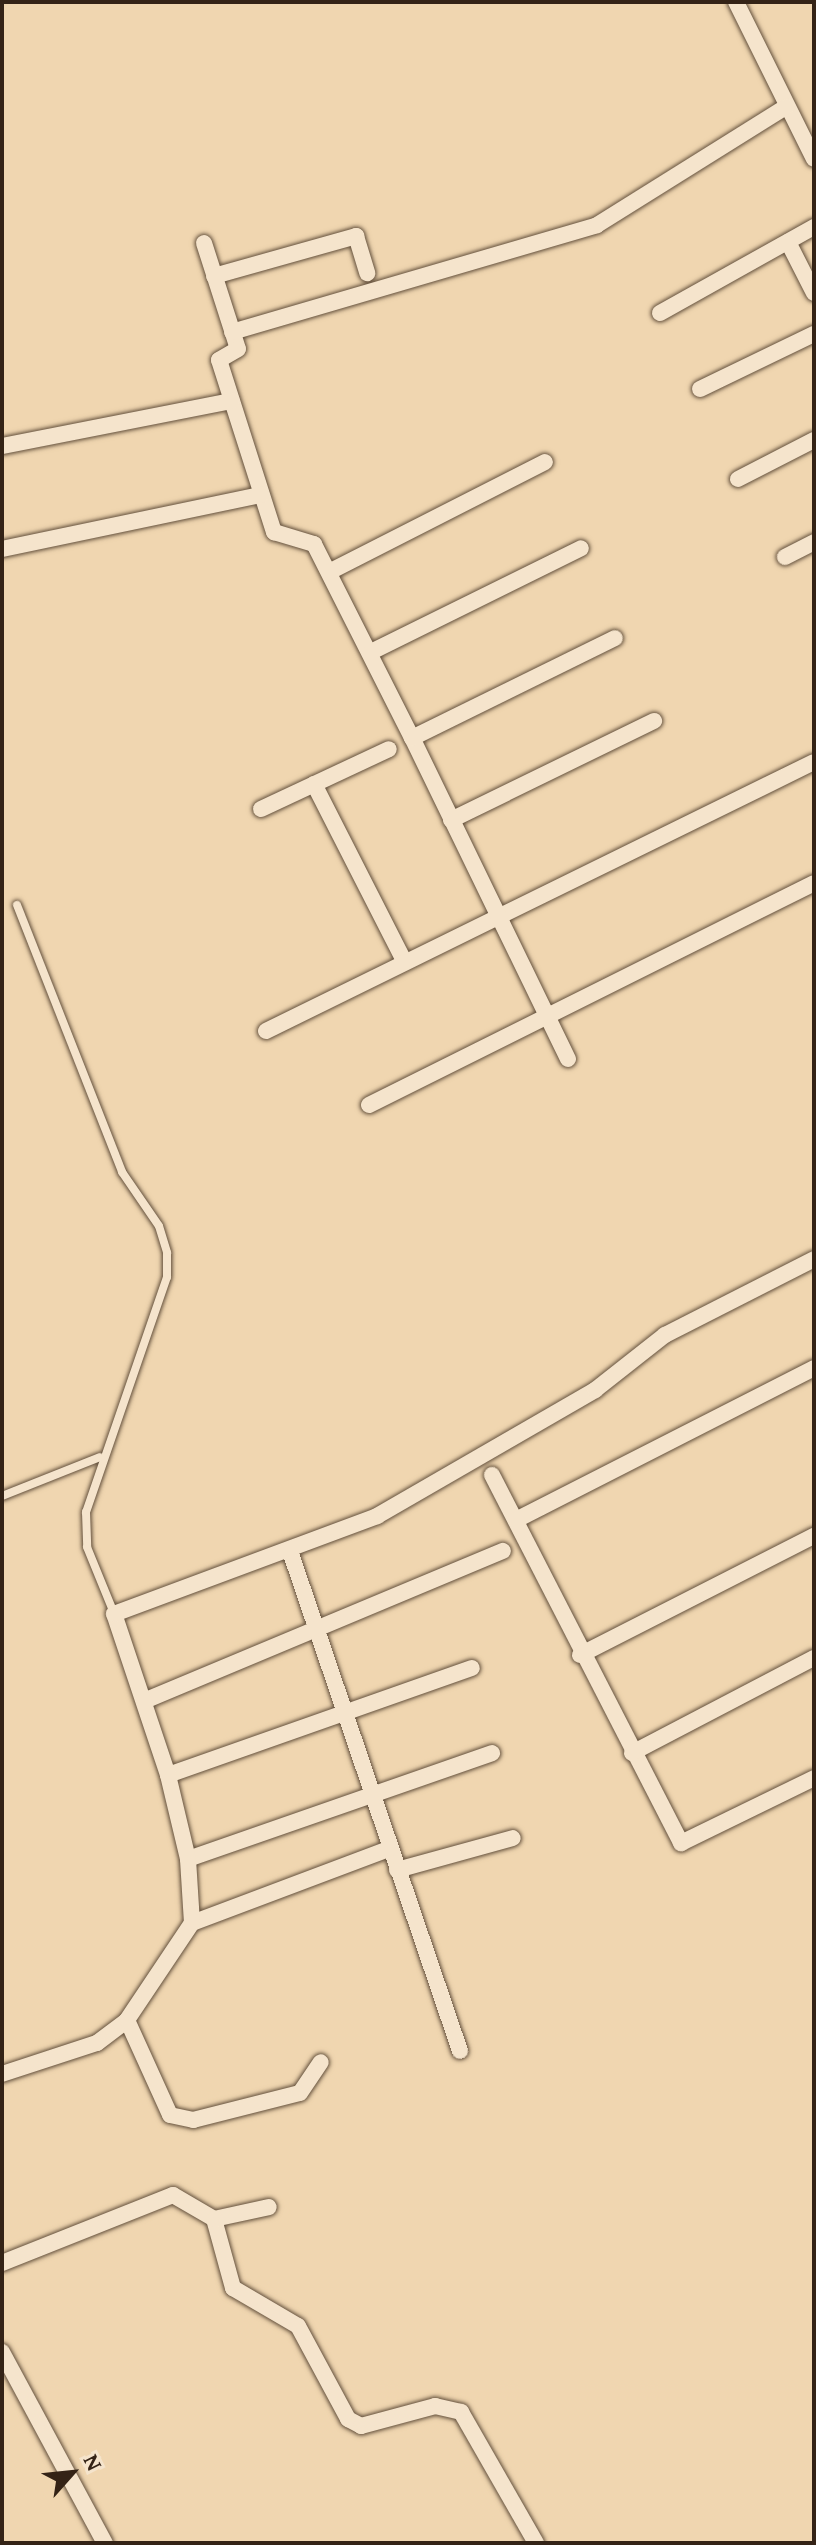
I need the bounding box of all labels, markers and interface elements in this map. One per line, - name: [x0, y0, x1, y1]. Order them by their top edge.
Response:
- north arrow: [32, 2433, 112, 2513]
- text: N: [76, 2448, 111, 2476]

